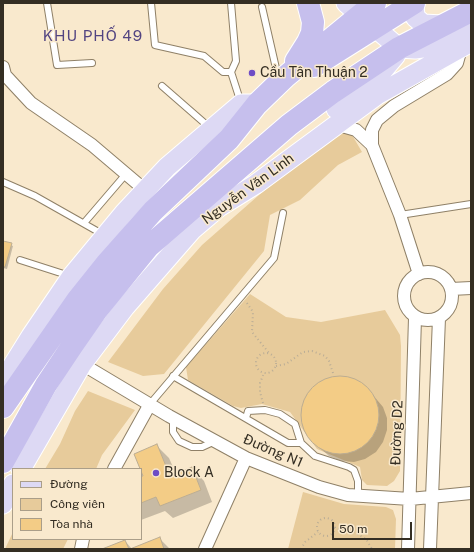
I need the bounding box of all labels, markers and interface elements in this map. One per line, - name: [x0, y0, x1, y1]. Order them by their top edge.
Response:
- district label: KHU PHỐ 49: [43, 27, 143, 45]
- place label: Cầu Tân Thuận 2: [260, 65, 368, 81]
- marker: Cầu Tân Thuận 2: [247, 68, 257, 78]
- street label: Nguyễn Văn Linh: [199, 150, 297, 228]
- street label: Đường D2: [387, 400, 407, 466]
- street label: Đường N1: [240, 431, 306, 471]
- place label: Block A: [164, 465, 214, 481]
- legend: [12, 468, 142, 540]
- marker: Block A: [151, 468, 161, 478]
- text: Đường: [50, 477, 88, 491]
- text: Công viên: [50, 497, 105, 511]
- scale bar: [334, 514, 414, 540]
- text: Tòa nhà: [50, 517, 93, 531]
- text: 50 m: [339, 522, 367, 536]

